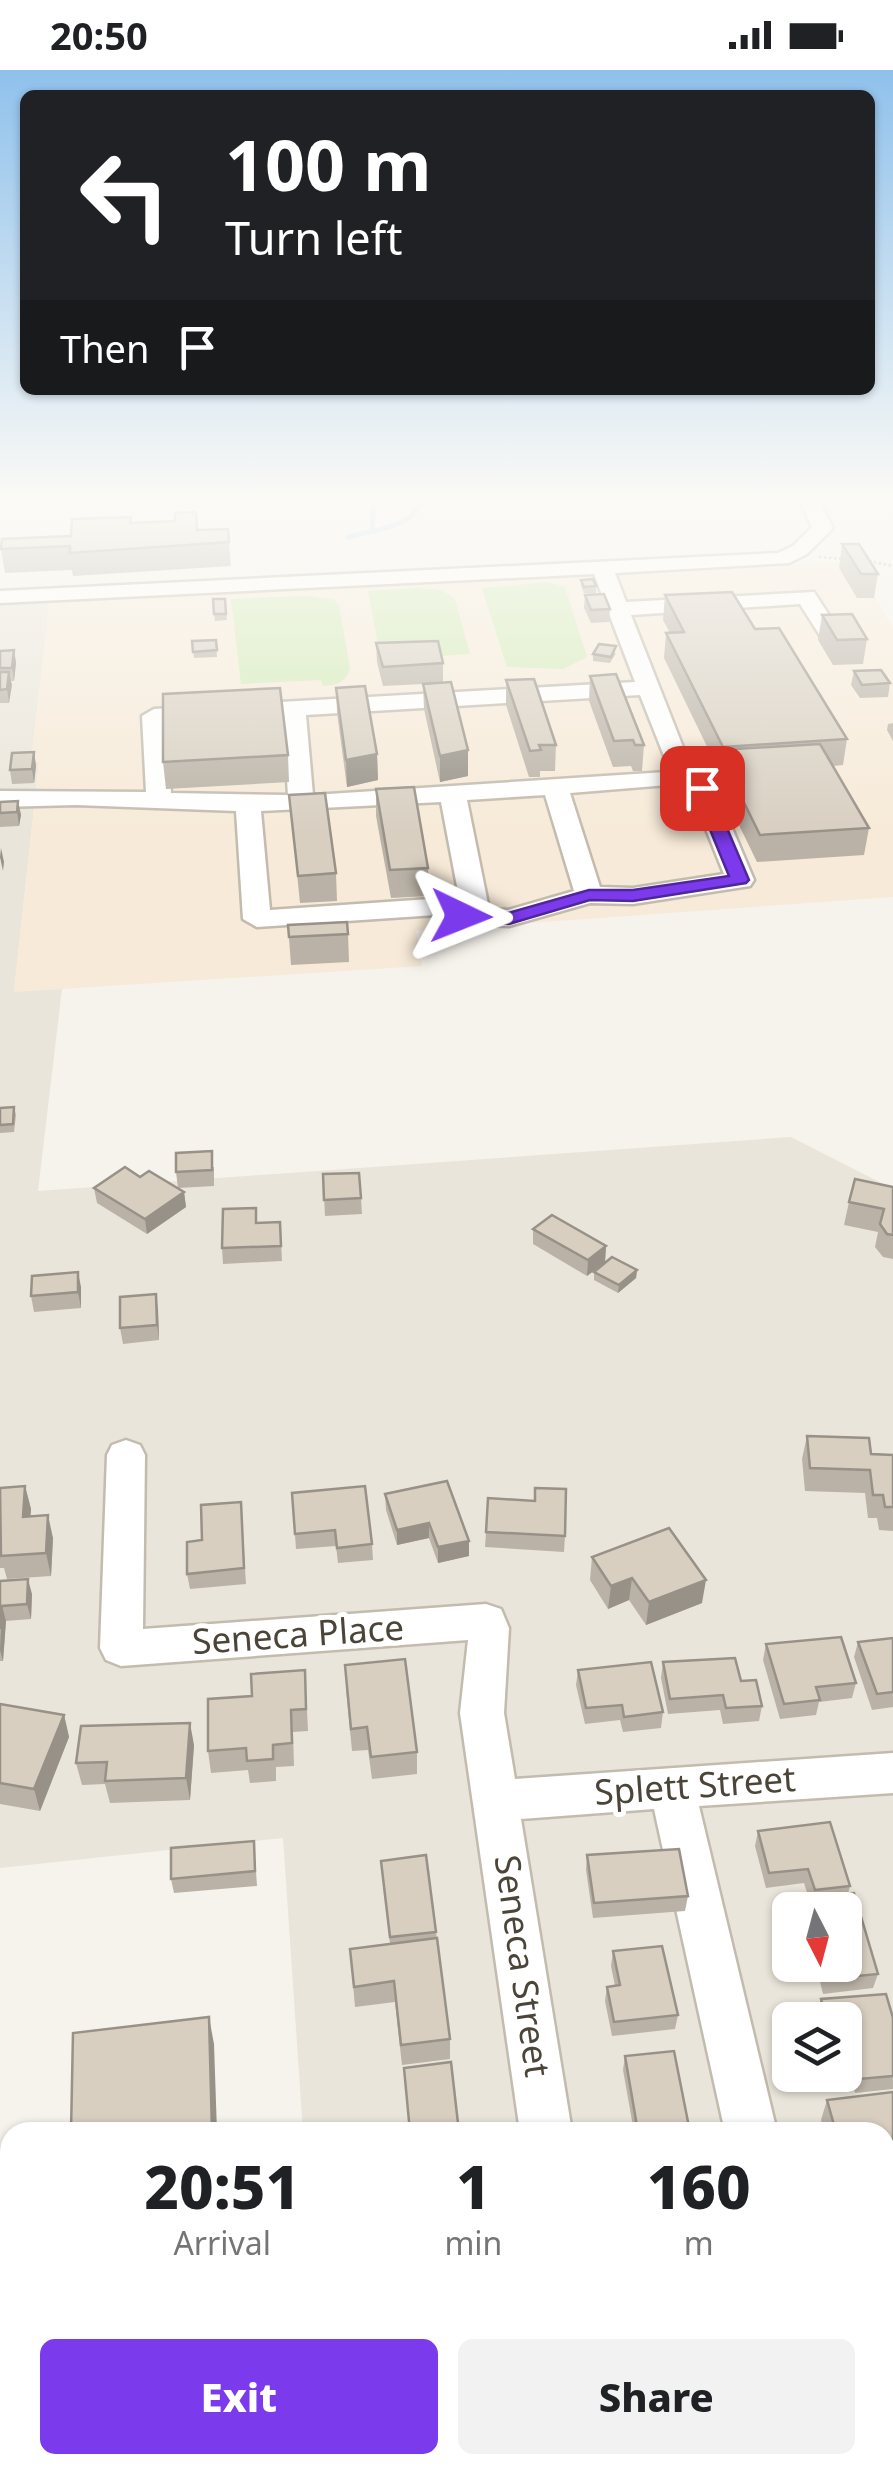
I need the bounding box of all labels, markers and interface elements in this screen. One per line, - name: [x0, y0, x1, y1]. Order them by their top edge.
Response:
- text: 20:50: [50, 9, 148, 61]
- text: 100 m: [225, 116, 432, 212]
- icon: left: [60, 130, 190, 260]
- text: Turn left: [225, 207, 402, 268]
- icon: arrive: [170, 320, 225, 375]
- text: Then: [60, 322, 150, 374]
- pin: [660, 746, 745, 831]
- icon: arrive: [675, 761, 730, 816]
- position arrow: [409, 864, 513, 968]
- street label: Seneca Place: [190, 1603, 405, 1664]
- street label: Splett Street: [593, 1754, 797, 1815]
- street label: Seneca Street: [485, 1852, 562, 2080]
- north arrow: [772, 1892, 862, 1982]
- map controls: [772, 1892, 862, 2092]
- button: layers: [772, 2002, 862, 2092]
- text: 20:51: [144, 2145, 300, 2227]
- text: 1: [456, 2145, 491, 2227]
- text: 160: [647, 2145, 751, 2227]
- text: Arrival: [173, 2221, 271, 2264]
- text: min: [444, 2221, 502, 2264]
- text: m: [684, 2221, 714, 2264]
- button: Exit: [40, 2339, 438, 2454]
- button: Share: [458, 2339, 855, 2454]

